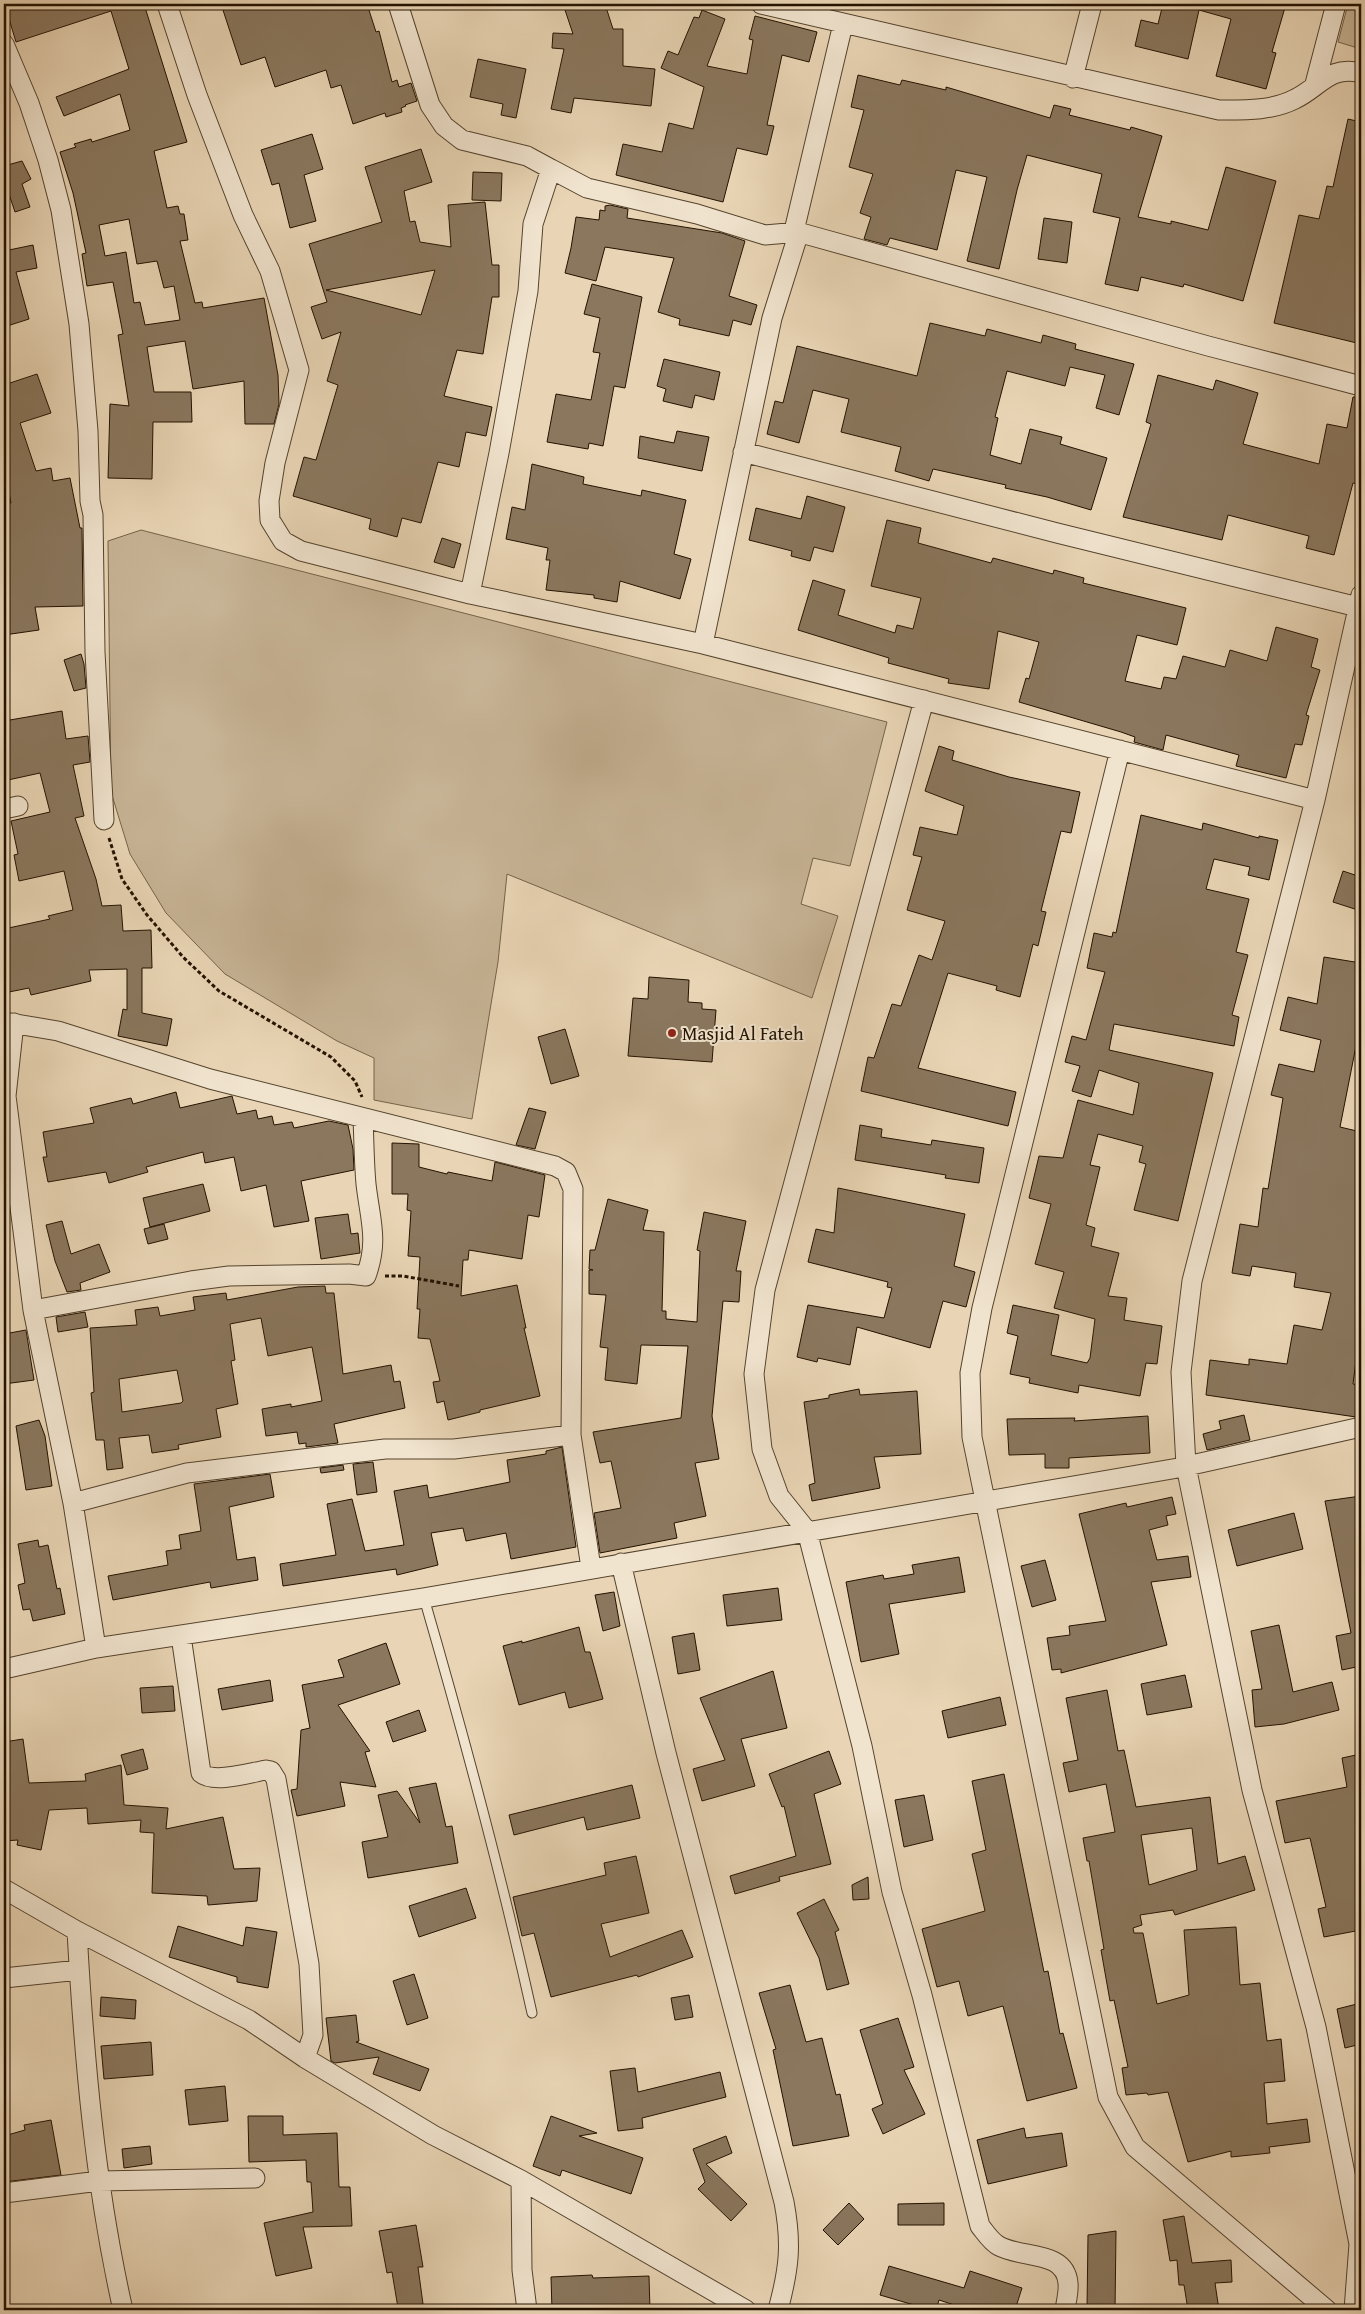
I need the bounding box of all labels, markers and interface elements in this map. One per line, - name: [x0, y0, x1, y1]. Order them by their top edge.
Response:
- place label: Masjid Al Fateh: [682, 1019, 804, 1047]
- marker: Masjid Al Fateh: [666, 1027, 678, 1039]

